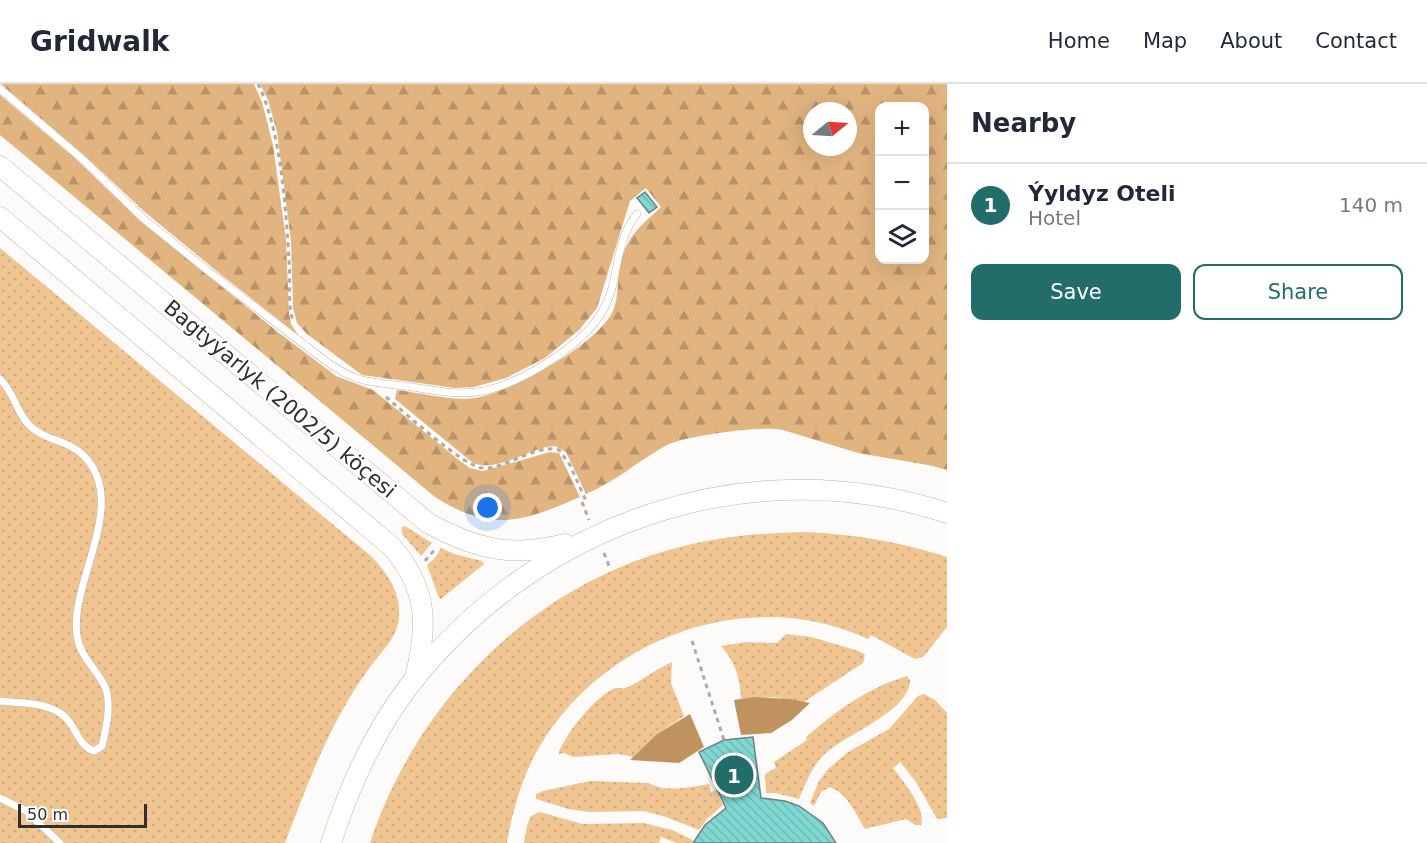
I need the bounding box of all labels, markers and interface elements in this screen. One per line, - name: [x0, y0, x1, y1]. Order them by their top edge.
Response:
- text: Gridwalk: [30, 25, 169, 58]
- text: Home: [1048, 29, 1110, 53]
- text: Map: [1143, 29, 1187, 53]
- text: About: [1220, 29, 1282, 53]
- text: Contact: [1315, 29, 1397, 53]
- north arrow: [803, 102, 857, 156]
- map controls: [875, 102, 929, 264]
- button: +: [875, 102, 929, 156]
- text: Nearby: [971, 108, 1076, 138]
- button: −: [875, 156, 929, 210]
- text: Ýyldyz Oteli: [1028, 181, 1176, 206]
- text: 1: [984, 193, 997, 217]
- text: 140 m: [1339, 193, 1403, 217]
- text: Hotel: [1028, 206, 1081, 230]
- button: layers: [875, 210, 929, 264]
- button: Save: [971, 264, 1181, 320]
- button: Share: [1193, 264, 1403, 320]
- street label: Bagtyýarlyk (2002/5) köçesi: [159, 295, 401, 503]
- your location: [473, 493, 502, 522]
- pin: 1: [714, 752, 754, 798]
- scale bar: [18, 801, 147, 828]
- text: 50 m: [27, 805, 68, 824]

